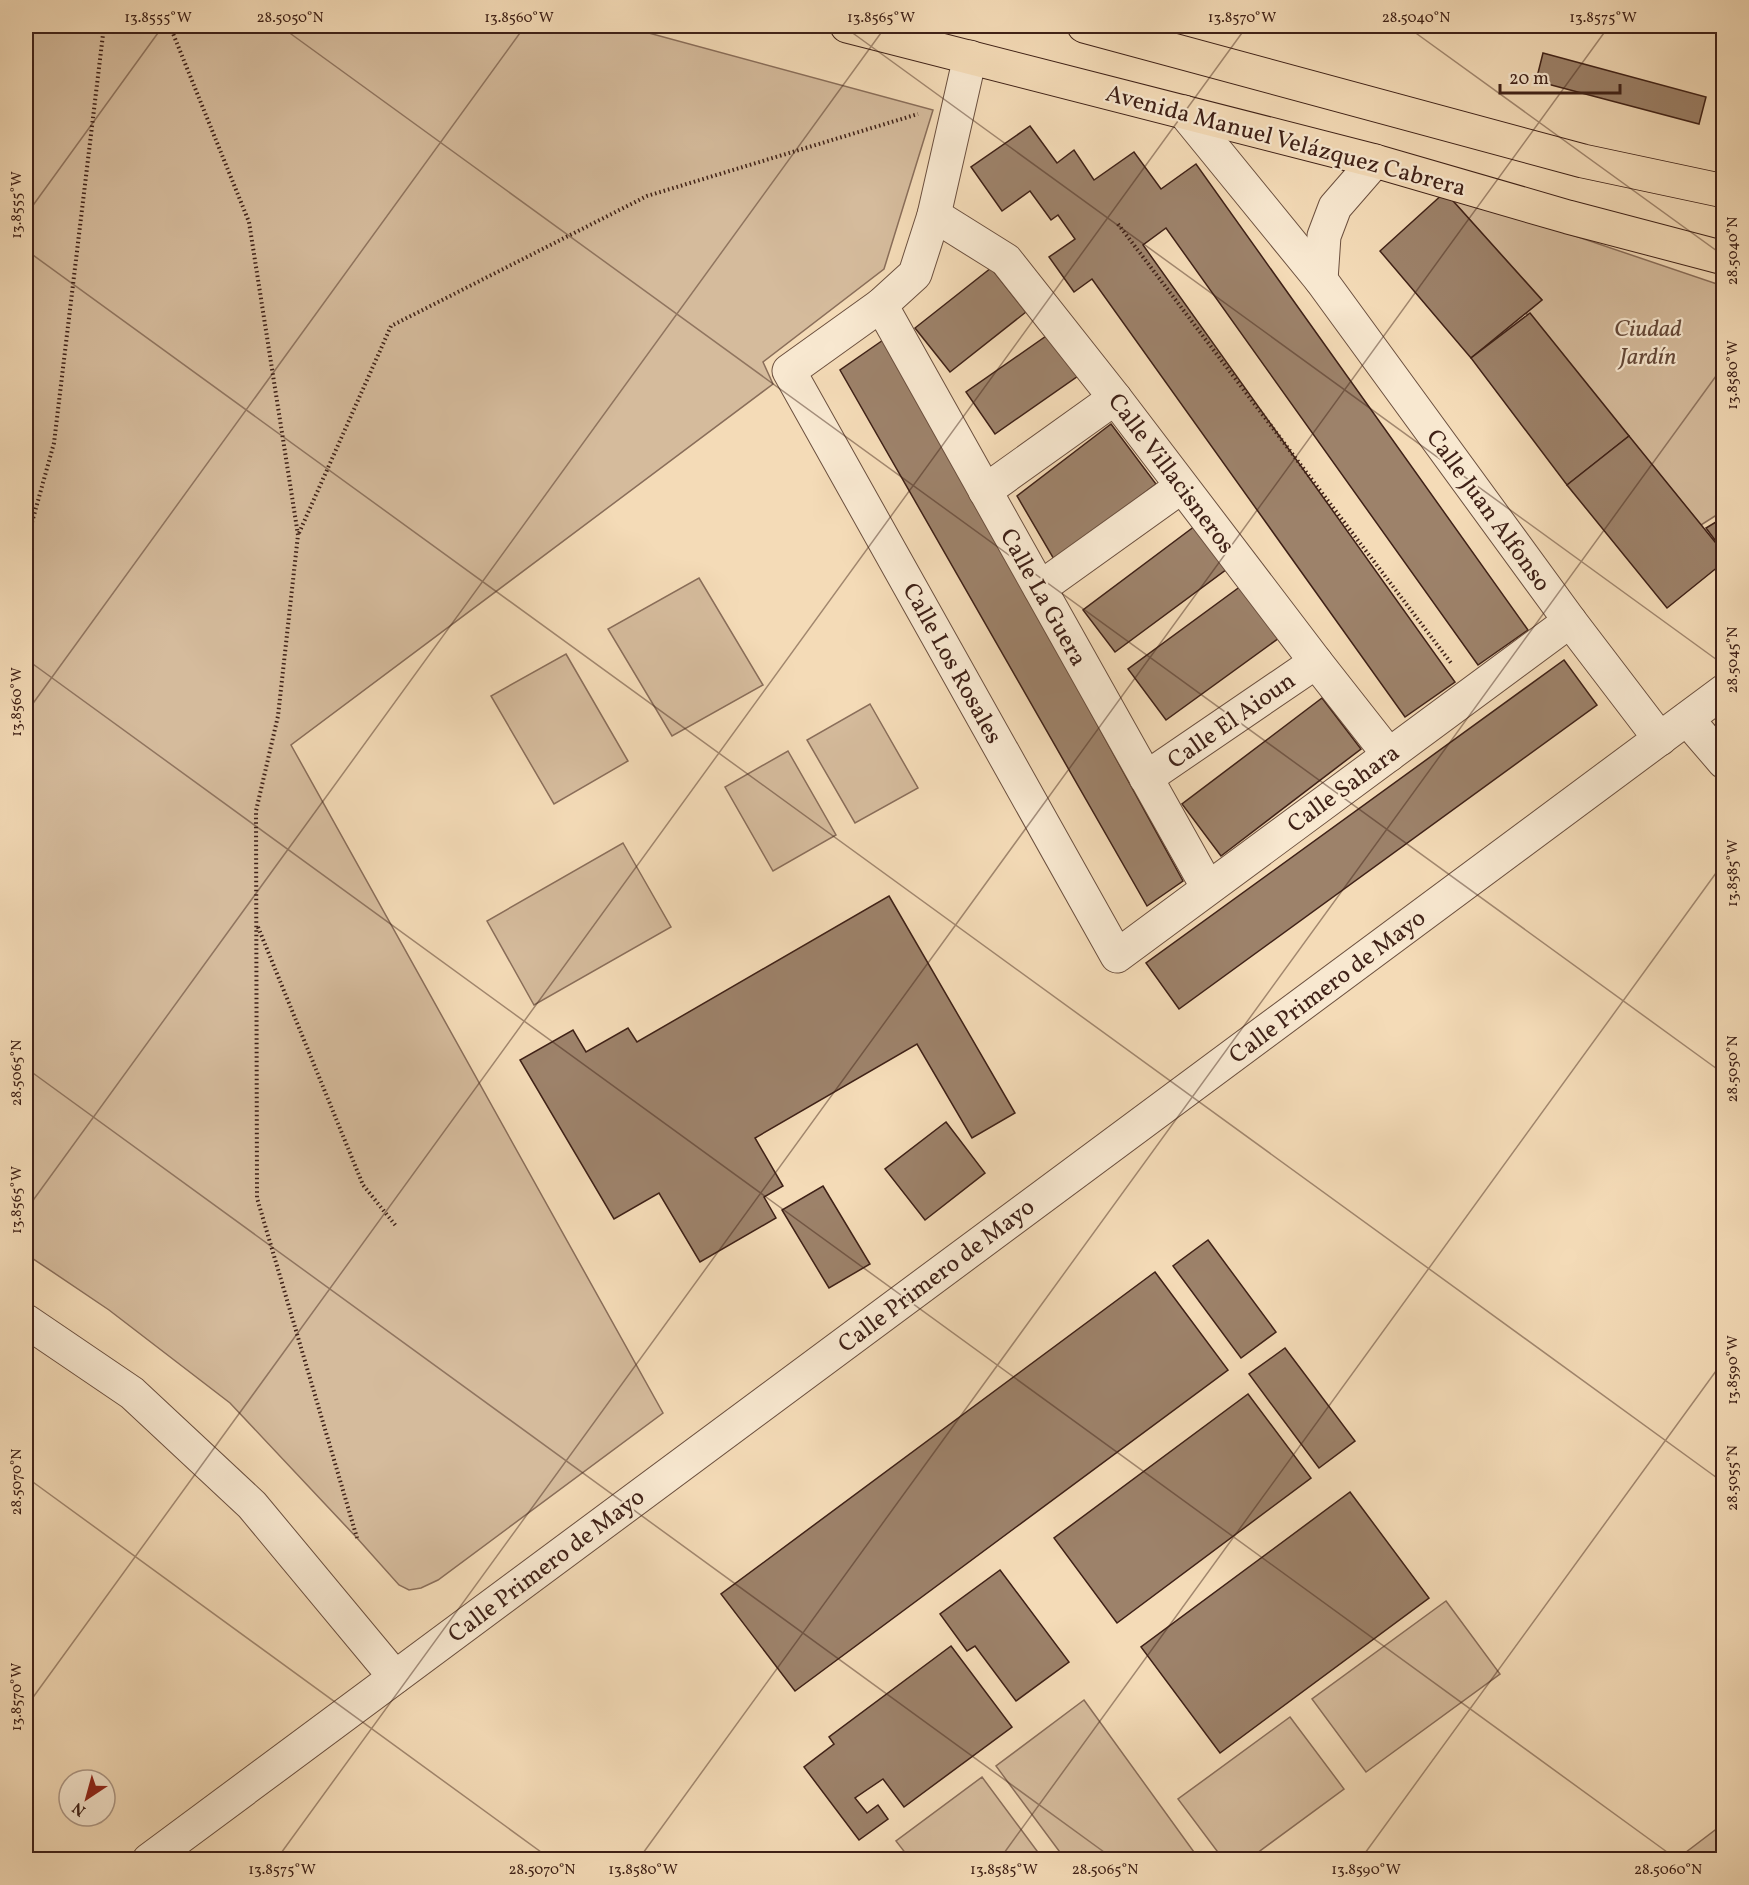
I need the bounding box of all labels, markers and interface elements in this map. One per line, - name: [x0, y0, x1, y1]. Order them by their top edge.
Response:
- text: 13.8555°W: [124, 8, 192, 29]
- text: 28.5050°N: [256, 8, 324, 29]
- text: 13.8560°W: [484, 8, 554, 29]
- text: 13.8565°W: [847, 8, 915, 29]
- text: 13.8570°W: [1208, 8, 1276, 29]
- text: 28.5040°N: [1382, 8, 1450, 29]
- text: 13.8575°W: [1569, 8, 1637, 29]
- scale bar: [1500, 57, 1620, 95]
- text: 20 m: [1509, 67, 1549, 92]
- street label: Avenida Manuel Velázquez Cabrera: [1102, 77, 1469, 206]
- text: 13.8555°W: [7, 171, 28, 239]
- text: 28.5040°N: [1723, 217, 1744, 285]
- park label: Ciudad Jardín: [1614, 313, 1682, 375]
- text: 13.8580°W: [1723, 340, 1744, 410]
- street label: Calle Villacisneros: [1099, 387, 1242, 562]
- street label: Calle Juan Alfonso: [1417, 423, 1558, 599]
- street label: Calle La Guera: [990, 523, 1094, 673]
- street label: Calle Los Rosales: [893, 577, 1010, 751]
- text: 28.5045°N: [1723, 627, 1744, 693]
- street label: Calle El Aioun: [1161, 665, 1303, 778]
- text: 13.8560°W: [7, 667, 28, 737]
- street label: Calle Sahara: [1281, 737, 1407, 842]
- text: 13.8585°W: [1723, 839, 1744, 907]
- street label: Calle Primero de Mayo: [1223, 902, 1434, 1073]
- text: 28.5050°N: [1723, 1035, 1744, 1103]
- text: 28.5065°N: [7, 1040, 28, 1106]
- text: 13.8565°W: [7, 1166, 28, 1234]
- street label: Calle Primero de Mayo: [832, 1191, 1043, 1362]
- text: 13.8590°W: [1723, 1335, 1744, 1405]
- text: 28.5055°N: [1723, 1445, 1744, 1511]
- text: 28.5070°N: [7, 1449, 28, 1515]
- street label: Calle Primero de Mayo: [442, 1481, 653, 1652]
- text: 13.8570°W: [7, 1663, 28, 1731]
- north arrow: [57, 1768, 117, 1828]
- text: N: [68, 1796, 91, 1821]
- text: 13.8575°W: [248, 1860, 316, 1881]
- text: 28.5070°N: [509, 1860, 575, 1881]
- text: 13.8580°W: [608, 1860, 678, 1881]
- text: 13.8585°W: [970, 1860, 1038, 1881]
- text: 28.5065°N: [1072, 1860, 1138, 1881]
- text: 13.8590°W: [1331, 1860, 1401, 1881]
- text: 28.5060°N: [1634, 1860, 1702, 1881]

